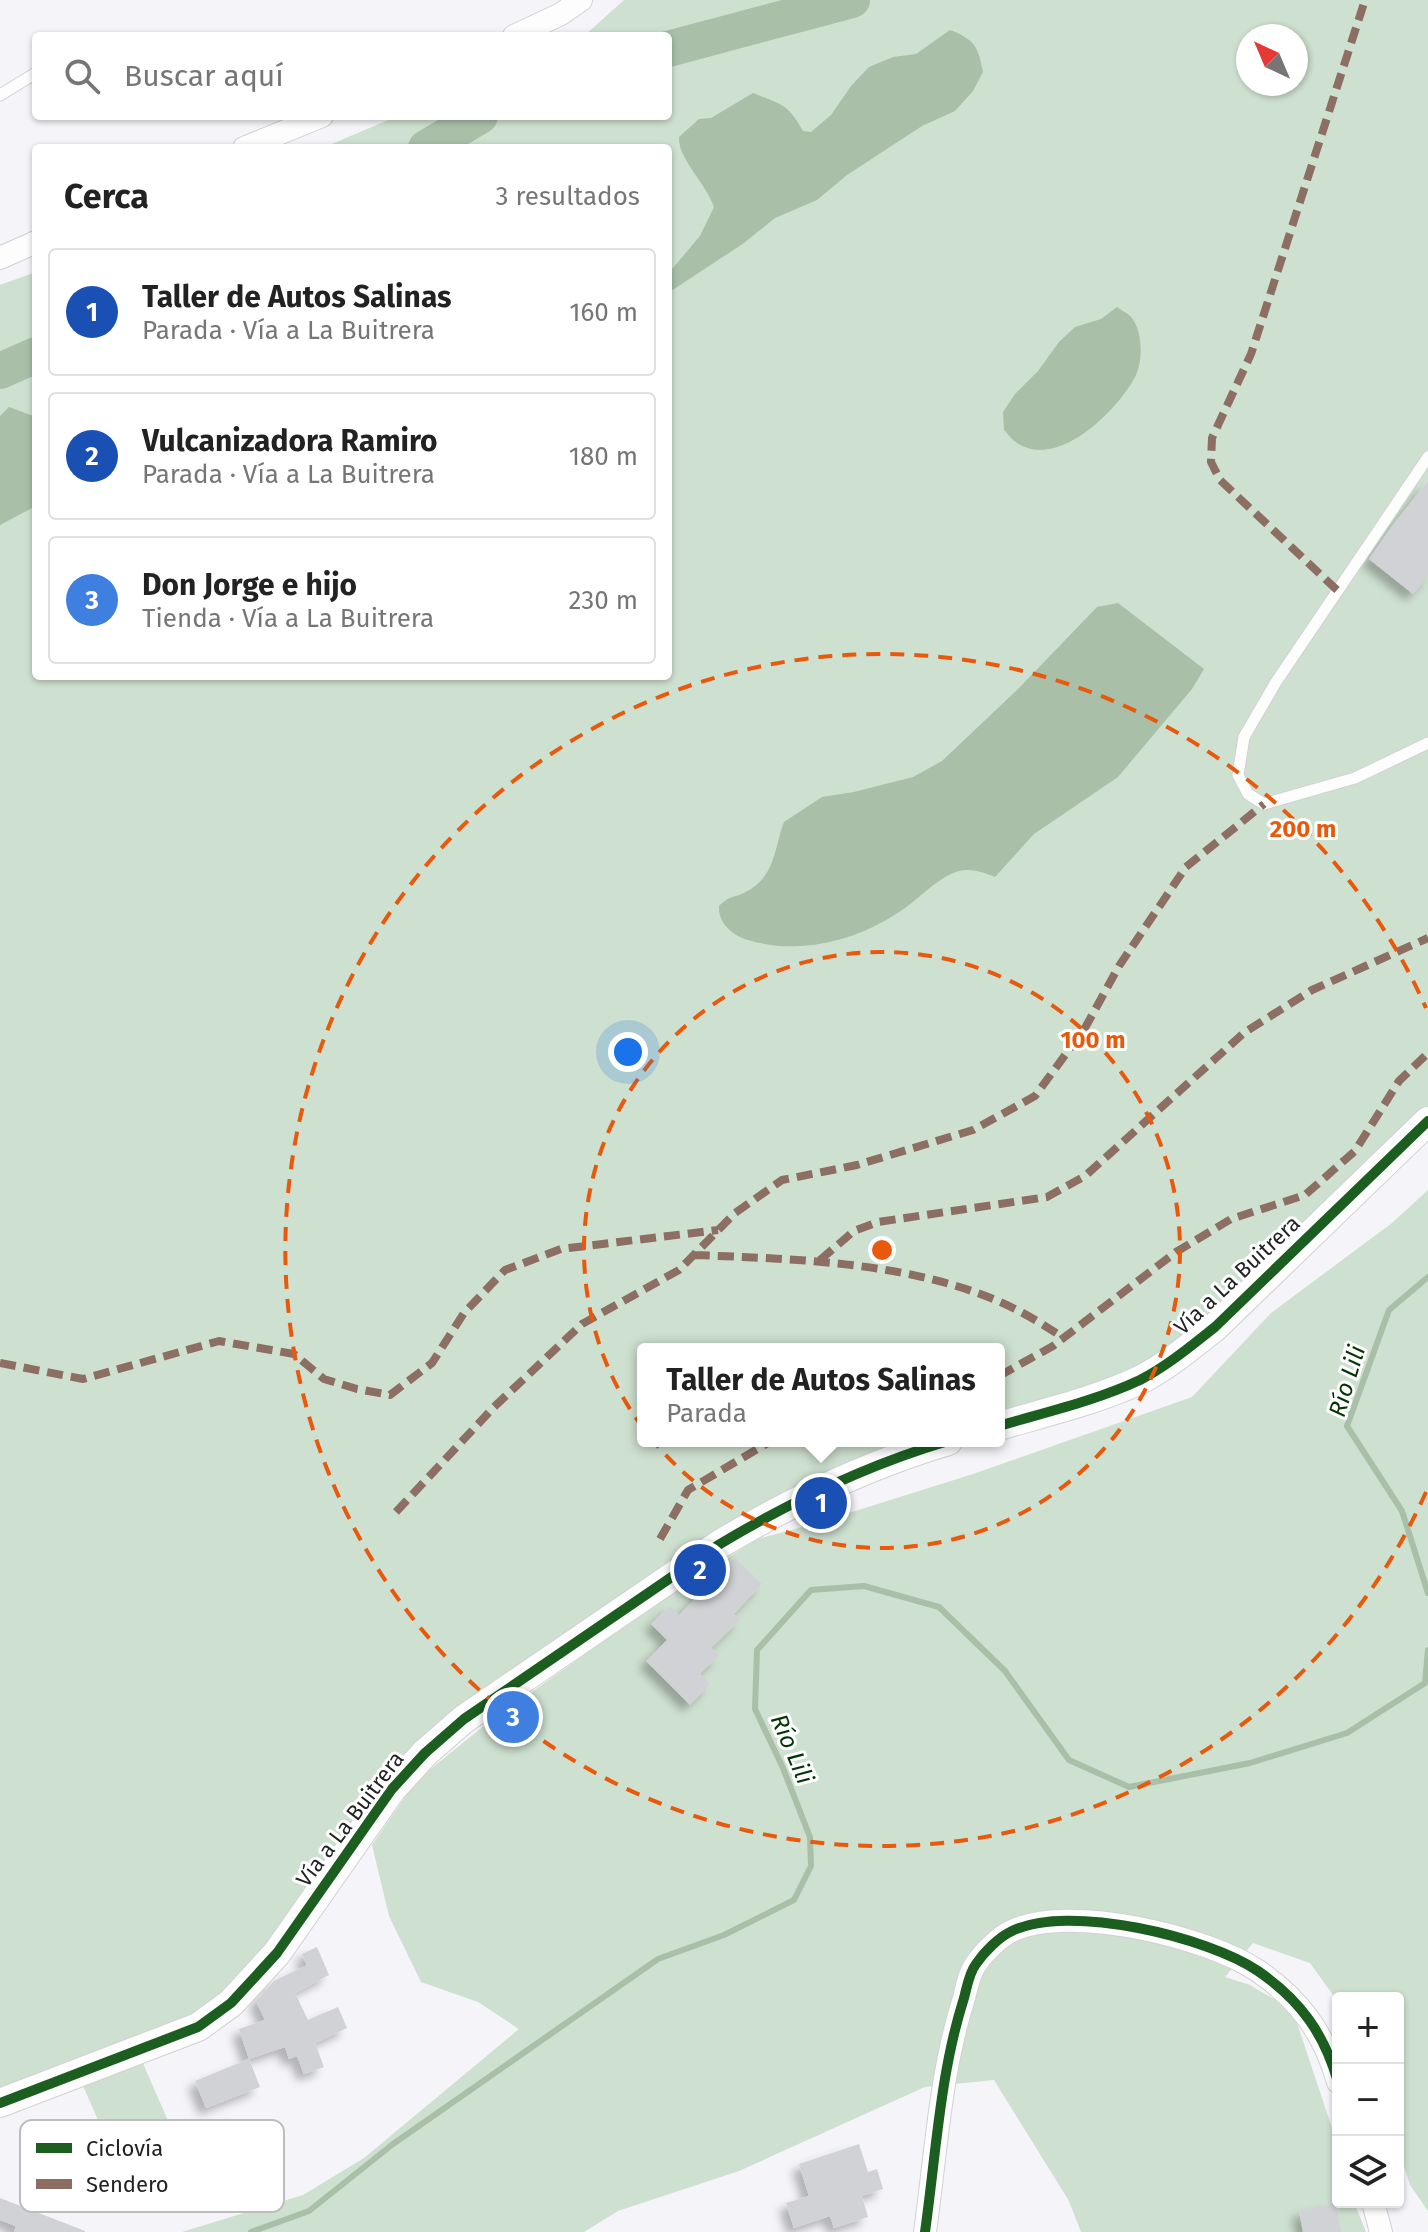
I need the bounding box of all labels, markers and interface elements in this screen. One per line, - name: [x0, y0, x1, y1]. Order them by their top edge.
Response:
- north arrow: [1236, 24, 1308, 96]
- search box: [32, 32, 672, 120]
- icon: search: [60, 54, 104, 98]
- text: Buscar aquí: [124, 58, 284, 94]
- text: Cerca: [64, 176, 149, 217]
- text: 3 resultados: [496, 181, 640, 212]
- text: Taller de Autos Salinas: [142, 279, 452, 315]
- text: 1: [86, 297, 98, 328]
- text: 160 m: [569, 297, 638, 328]
- text: Parada · Vía a La Buitrera: [142, 315, 435, 346]
- text: Vulcanizadora Ramiro: [142, 423, 438, 459]
- text: 2: [85, 441, 99, 472]
- text: 180 m: [569, 441, 638, 472]
- text: Parada · Vía a La Buitrera: [142, 459, 435, 490]
- text: Don Jorge e hijo: [142, 567, 357, 603]
- text: 3: [85, 585, 99, 616]
- text: 230 m: [569, 585, 638, 616]
- text: Tienda · Vía a La Buitrera: [142, 603, 434, 634]
- text: 200 m: [1270, 815, 1336, 843]
- text: 100 m: [1060, 1026, 1126, 1054]
- your location: [608, 1032, 648, 1072]
- street label: Vía a La Buitrera: [1168, 1210, 1306, 1340]
- centre of rings: [868, 1236, 896, 1264]
- water label: Río Lili: [1323, 1342, 1371, 1420]
- popup: [637, 1343, 1005, 1447]
- text: Taller de Autos Salinas: [666, 1362, 976, 1398]
- text: Parada: [666, 1398, 747, 1429]
- pin: 1: [795, 1473, 847, 1533]
- pin: 2: [674, 1540, 726, 1600]
- pin: 3: [487, 1687, 539, 1747]
- water label: Río Lili: [765, 1710, 819, 1788]
- street label: Vía a La Buitrera: [290, 1746, 410, 1892]
- map controls: [1332, 1992, 1404, 2208]
- button: +: [1332, 1992, 1404, 2064]
- button: −: [1332, 2064, 1404, 2136]
- legend: [20, 2120, 284, 2212]
- text: Ciclovía: [86, 2135, 163, 2162]
- button: layers: [1332, 2136, 1404, 2208]
- text: Sendero: [86, 2171, 169, 2198]

